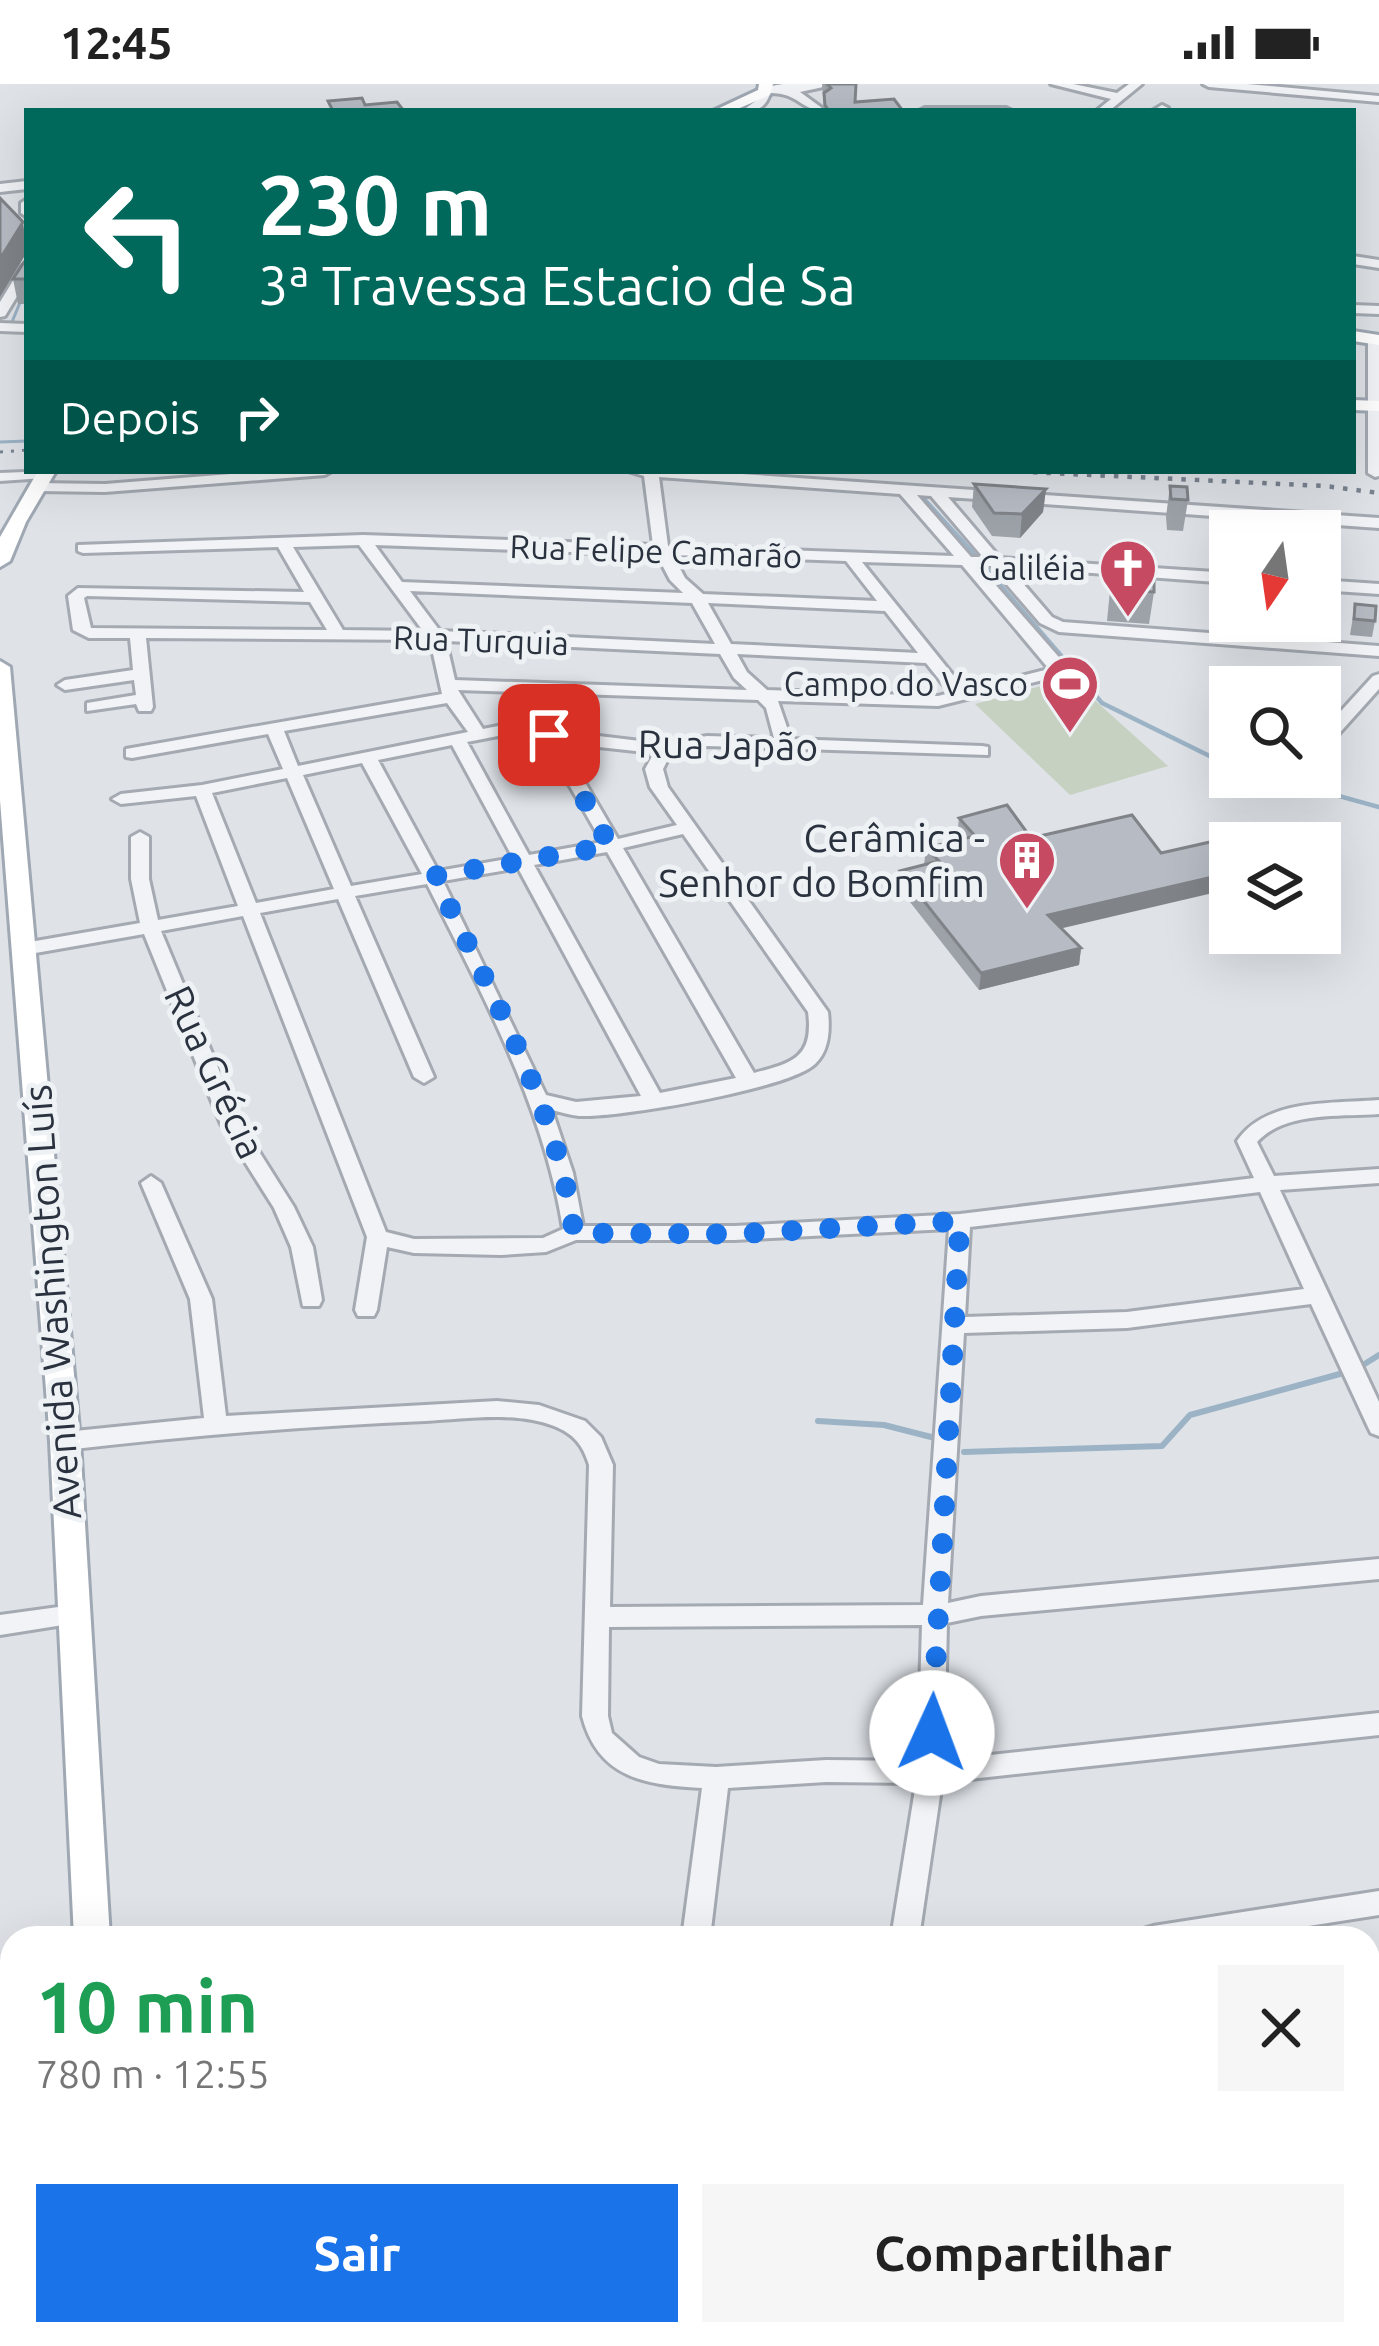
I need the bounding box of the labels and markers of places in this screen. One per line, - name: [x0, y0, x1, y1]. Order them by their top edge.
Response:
- church icon: Galiléia: [1097, 537, 1159, 619]
- place label: Galiléia: [979, 549, 1086, 586]
- sports icon: Campo do Vasco: [1039, 653, 1101, 735]
- place label: Campo do Vasco: [784, 665, 1028, 702]
- pin: [498, 684, 600, 786]
- place label: Cerâmica - Senhor do Bomfim: [658, 816, 985, 904]
- building icon: Cerâmica - Senhor do Bomfim: [996, 829, 1058, 911]

